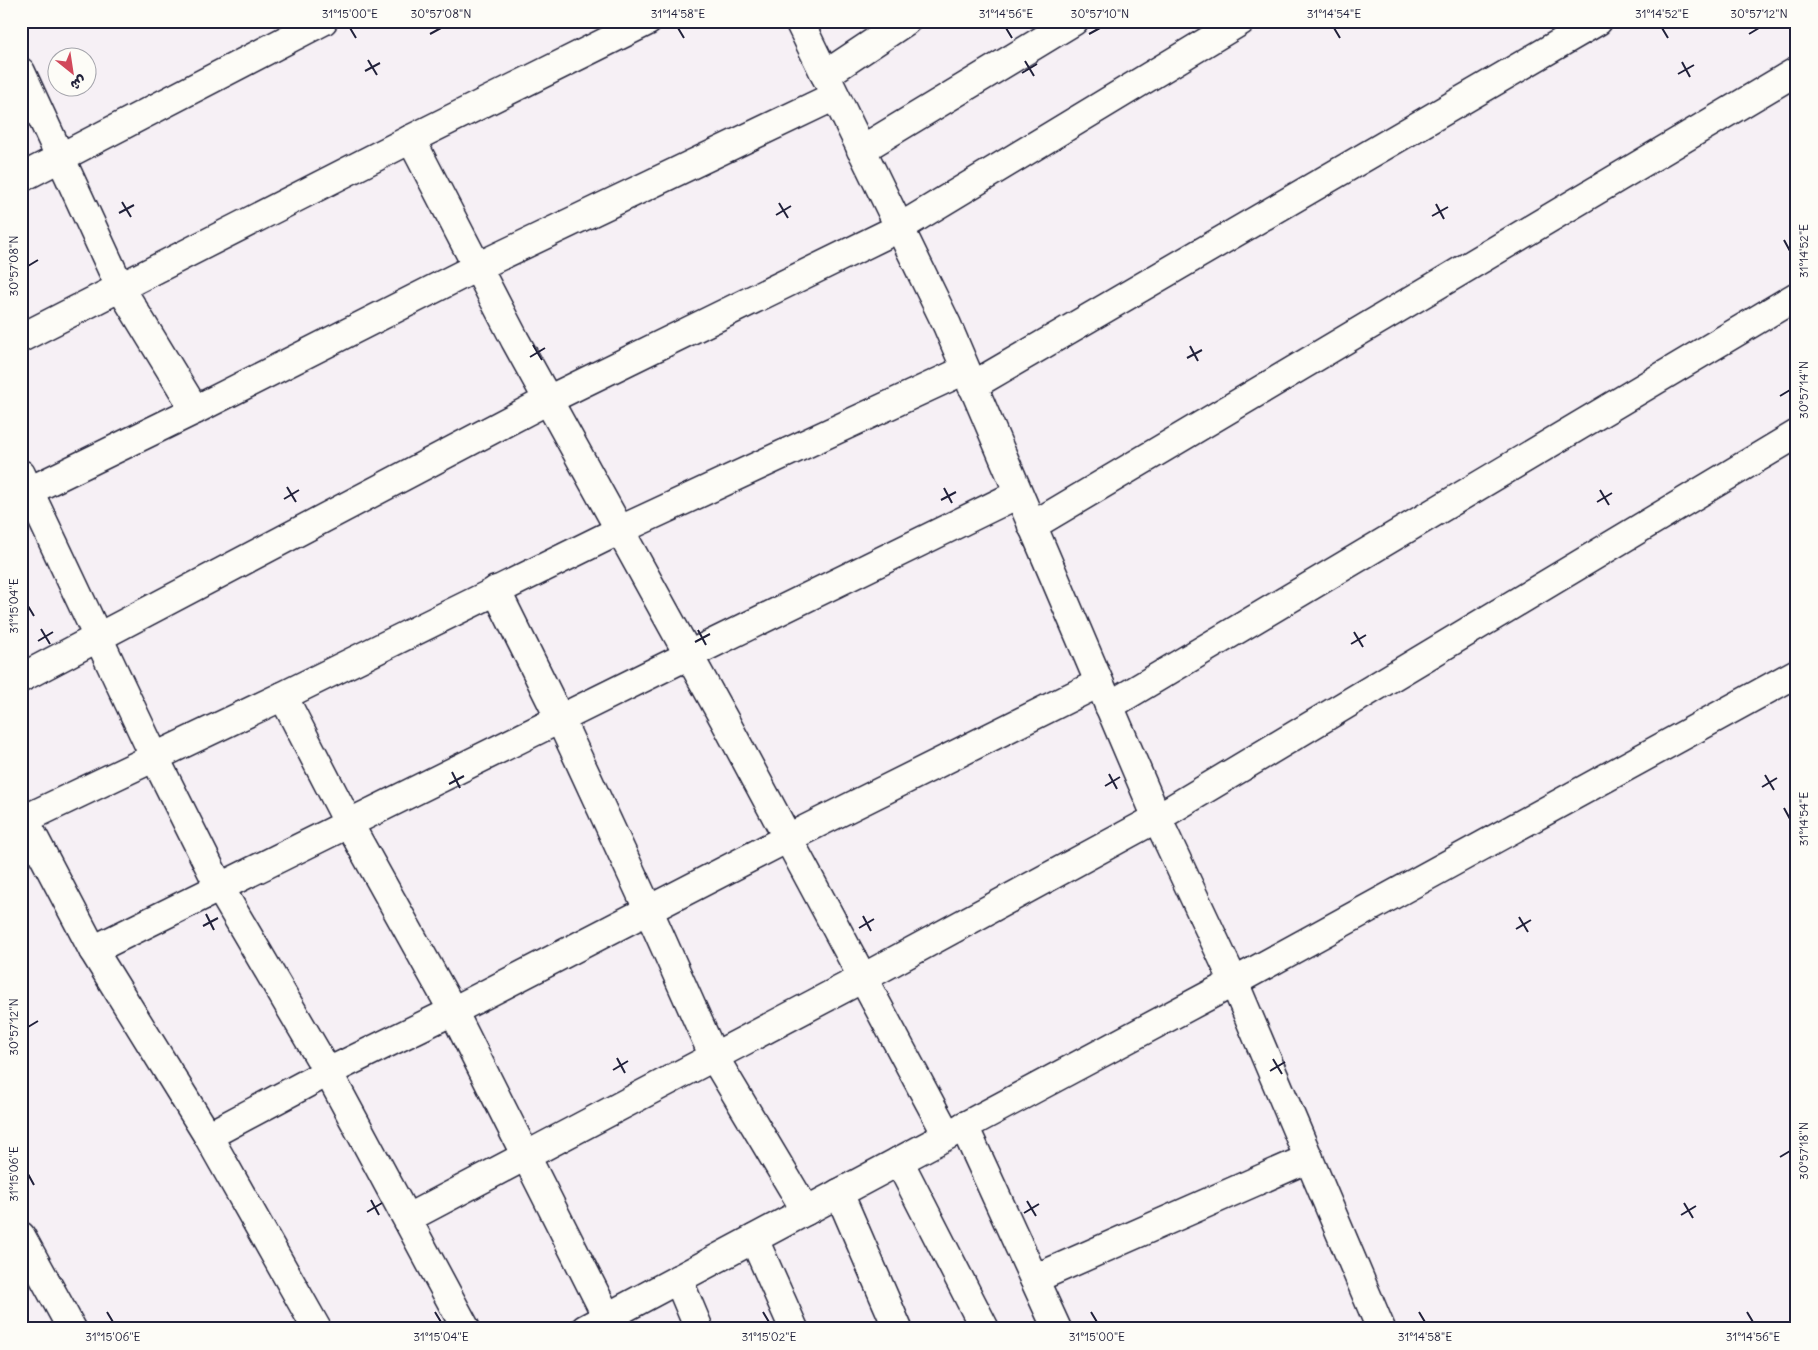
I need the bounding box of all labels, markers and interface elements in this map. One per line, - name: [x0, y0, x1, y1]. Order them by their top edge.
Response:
- text: 31°15'00"E: [322, 6, 378, 21]
- text: 30°57'08"N: [411, 6, 472, 21]
- text: 31°14'58"E: [651, 6, 705, 21]
- text: 31°14'56"E: [979, 6, 1033, 21]
- text: 30°57'10"N: [1071, 6, 1129, 21]
- text: 31°14'54"E: [1307, 6, 1361, 21]
- text: 31°14'52"E: [1635, 6, 1689, 21]
- text: 30°57'12"N: [1730, 6, 1788, 21]
- north arrow: [48, 48, 98, 98]
- text: ش: [67, 72, 90, 95]
- text: 31°14'52"E: [1796, 224, 1811, 278]
- text: 30°57'08"N: [6, 236, 21, 297]
- text: 30°57'14"N: [1796, 361, 1811, 419]
- text: 31°15'04"E: [6, 578, 21, 634]
- text: 31°14'54"E: [1796, 792, 1811, 846]
- text: 30°57'12"N: [6, 998, 21, 1056]
- text: 30°57'18"N: [1796, 1122, 1811, 1180]
- text: 31°15'06"E: [6, 1146, 21, 1202]
- text: 31°15'06"E: [85, 1329, 141, 1344]
- text: 31°15'04"E: [413, 1329, 469, 1344]
- text: 31°15'02"E: [741, 1329, 797, 1344]
- text: 31°15'00"E: [1069, 1329, 1125, 1344]
- text: 31°14'58"E: [1398, 1329, 1452, 1344]
- text: 31°14'56"E: [1726, 1329, 1780, 1344]

